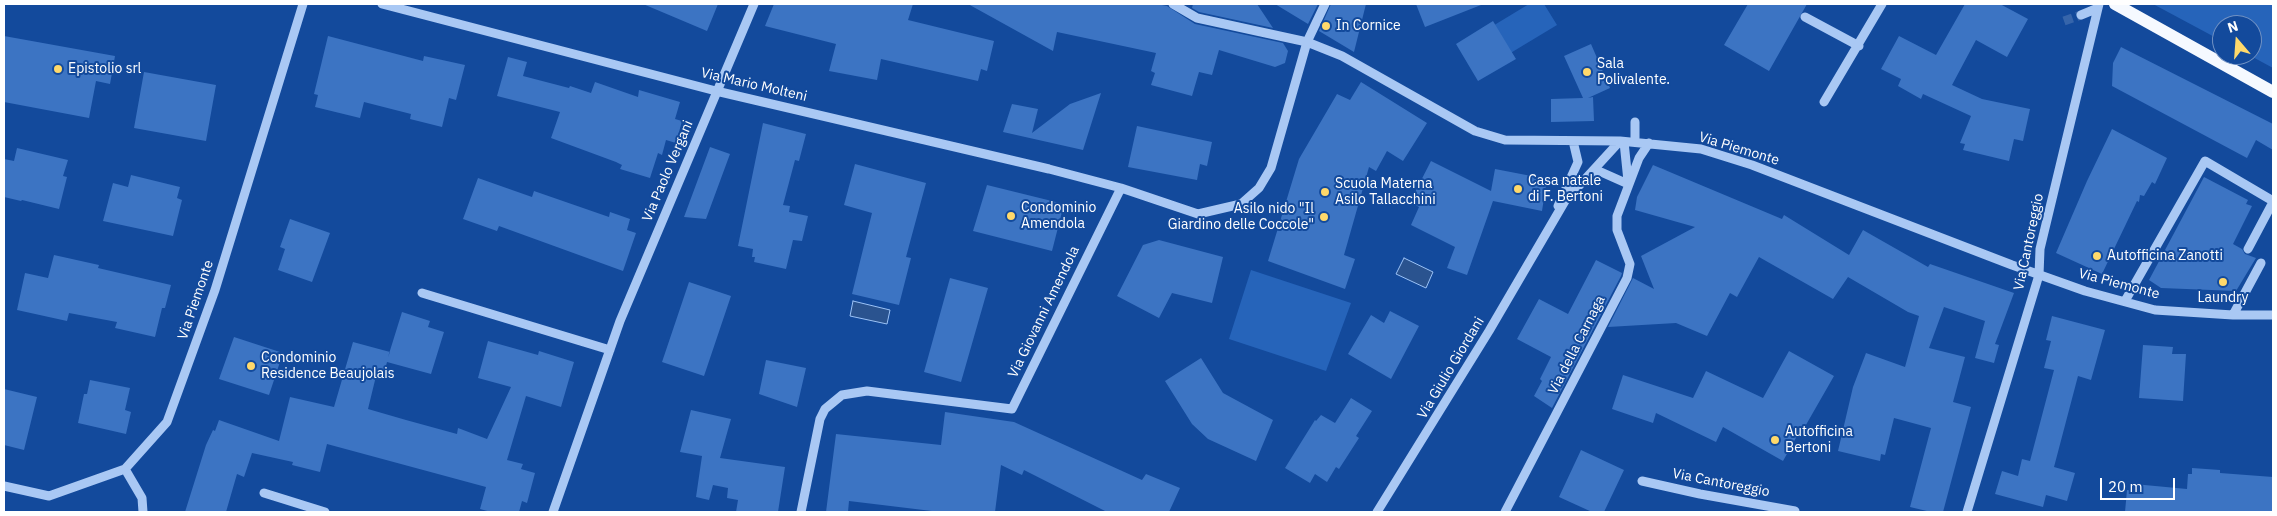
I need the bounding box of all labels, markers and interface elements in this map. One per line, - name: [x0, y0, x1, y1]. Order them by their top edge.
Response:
- north arrow: [2212, 15, 2262, 65]
- text: N: [2225, 17, 2240, 37]
- place label: In Cornice: [1336, 18, 1401, 34]
- marker: In Cornice: [1320, 20, 1332, 32]
- place label: Sala Polivalente.: [1597, 56, 1670, 88]
- place label: Epistolio srl: [68, 61, 141, 77]
- marker: Epistolio srl: [52, 63, 64, 75]
- street label: Via Mario Molteni: [699, 65, 809, 105]
- marker: Sala Polivalente.: [1581, 66, 1593, 78]
- street label: Via Paolo Vergani: [639, 118, 697, 224]
- street label: Via Piemonte: [1697, 129, 1781, 169]
- place label: Casa natale di F. Bertoni: [1528, 173, 1603, 206]
- place label: Scuola Materna Asilo Tallacchini: [1335, 176, 1436, 208]
- marker: Casa natale di F. Bertoni: [1512, 183, 1524, 195]
- marker: Scuola Materna Asilo Tallacchini: [1319, 186, 1331, 198]
- street label: Via Cantoreggio: [2011, 192, 2047, 292]
- place label: Condominio Amendola: [1021, 200, 1096, 232]
- place label: Asilo nido "Il Giardino delle Coccole": [1168, 201, 1314, 233]
- marker: Condominio Amendola: [1005, 210, 1017, 222]
- marker: Asilo nido "Il Giardino delle Coccole": [1318, 211, 1330, 223]
- street label: Via Giovanni Amendola: [1005, 243, 1083, 381]
- place label: Autofficina Zanotti: [2107, 248, 2223, 264]
- marker: Autofficina Zanotti: [2091, 250, 2103, 262]
- street label: Via Piemonte: [175, 258, 217, 342]
- street label: Via Piemonte: [2077, 265, 2161, 303]
- marker: Laundry: [2217, 276, 2229, 288]
- place label: Laundry: [2198, 290, 2248, 306]
- street label: Via della Carnaga: [1545, 293, 1609, 397]
- street label: Via Giulio Giordani: [1414, 314, 1488, 422]
- place label: Condominio Residence Beaujolais: [261, 350, 395, 382]
- marker: Condominio Residence Beaujolais: [245, 360, 257, 372]
- place label: Autofficina Bertoni: [1785, 424, 1853, 457]
- marker: Autofficina Bertoni: [1769, 434, 1781, 446]
- street label: Via Cantoreggio: [1671, 465, 1771, 501]
- scale bar: [2102, 468, 2177, 500]
- text: 20 m: [2108, 477, 2143, 496]

